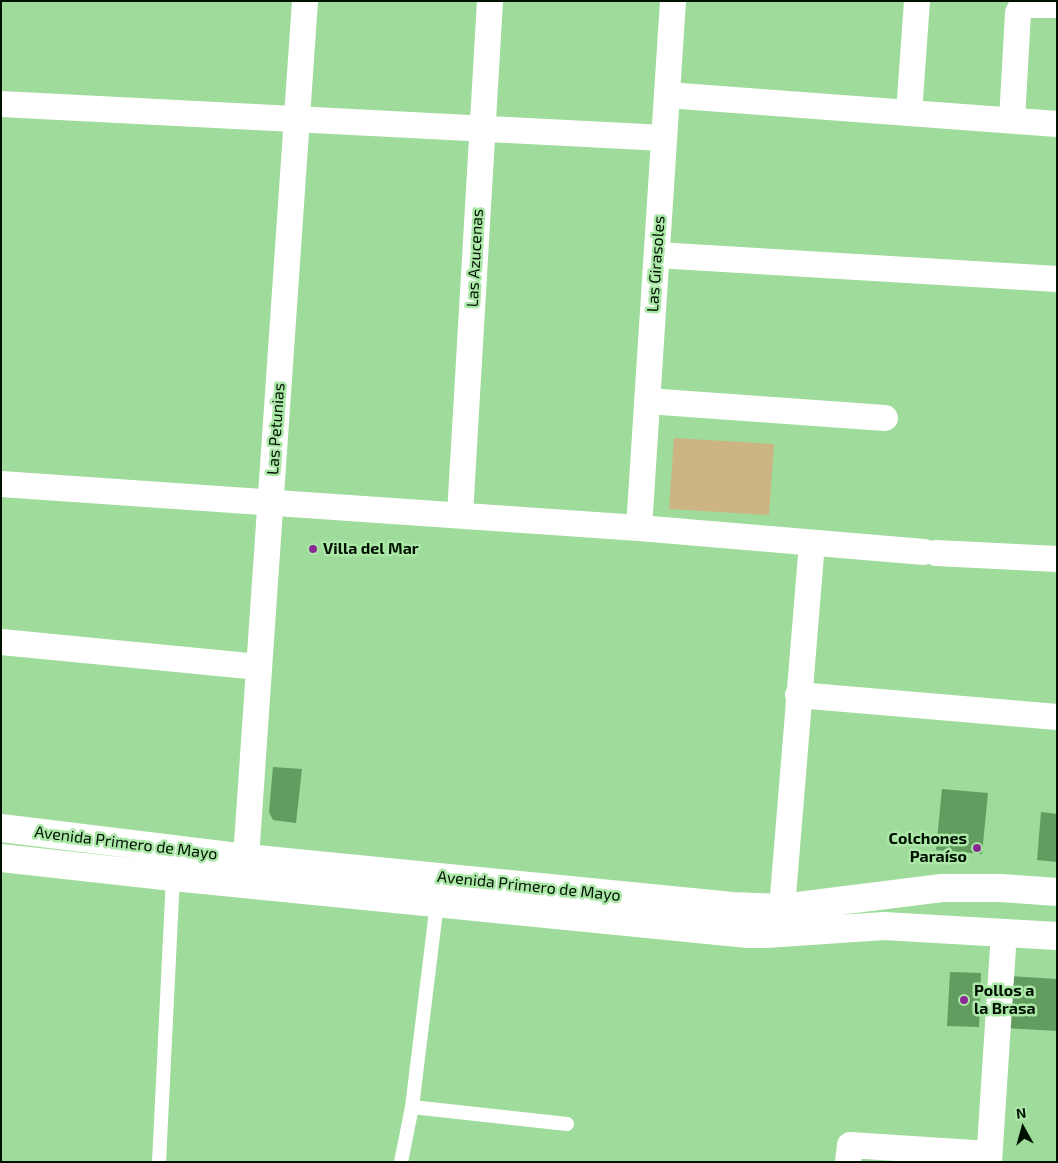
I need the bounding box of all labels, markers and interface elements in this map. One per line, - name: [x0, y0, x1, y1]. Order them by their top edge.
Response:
- street label: Las Azucenas: [463, 208, 487, 308]
- street label: Las Girasoles: [643, 215, 669, 313]
- street label: Las Petunias: [263, 382, 289, 476]
- place label: Villa del Mar: [323, 539, 419, 559]
- marker: Villa del Mar: [307, 543, 319, 555]
- street label: Avenida Primero de Mayo: [33, 822, 219, 864]
- place label: Colchones Paraíso: [889, 829, 967, 867]
- marker: Colchones Paraíso: [971, 842, 983, 854]
- street label: Avenida Primero de Mayo: [436, 867, 622, 905]
- place label: Pollos a la Brasa: [974, 981, 1036, 1019]
- marker: Pollos a la Brasa: [958, 994, 970, 1006]
- north arrow: [998, 1103, 1048, 1153]
- text: N: [1015, 1104, 1027, 1122]

